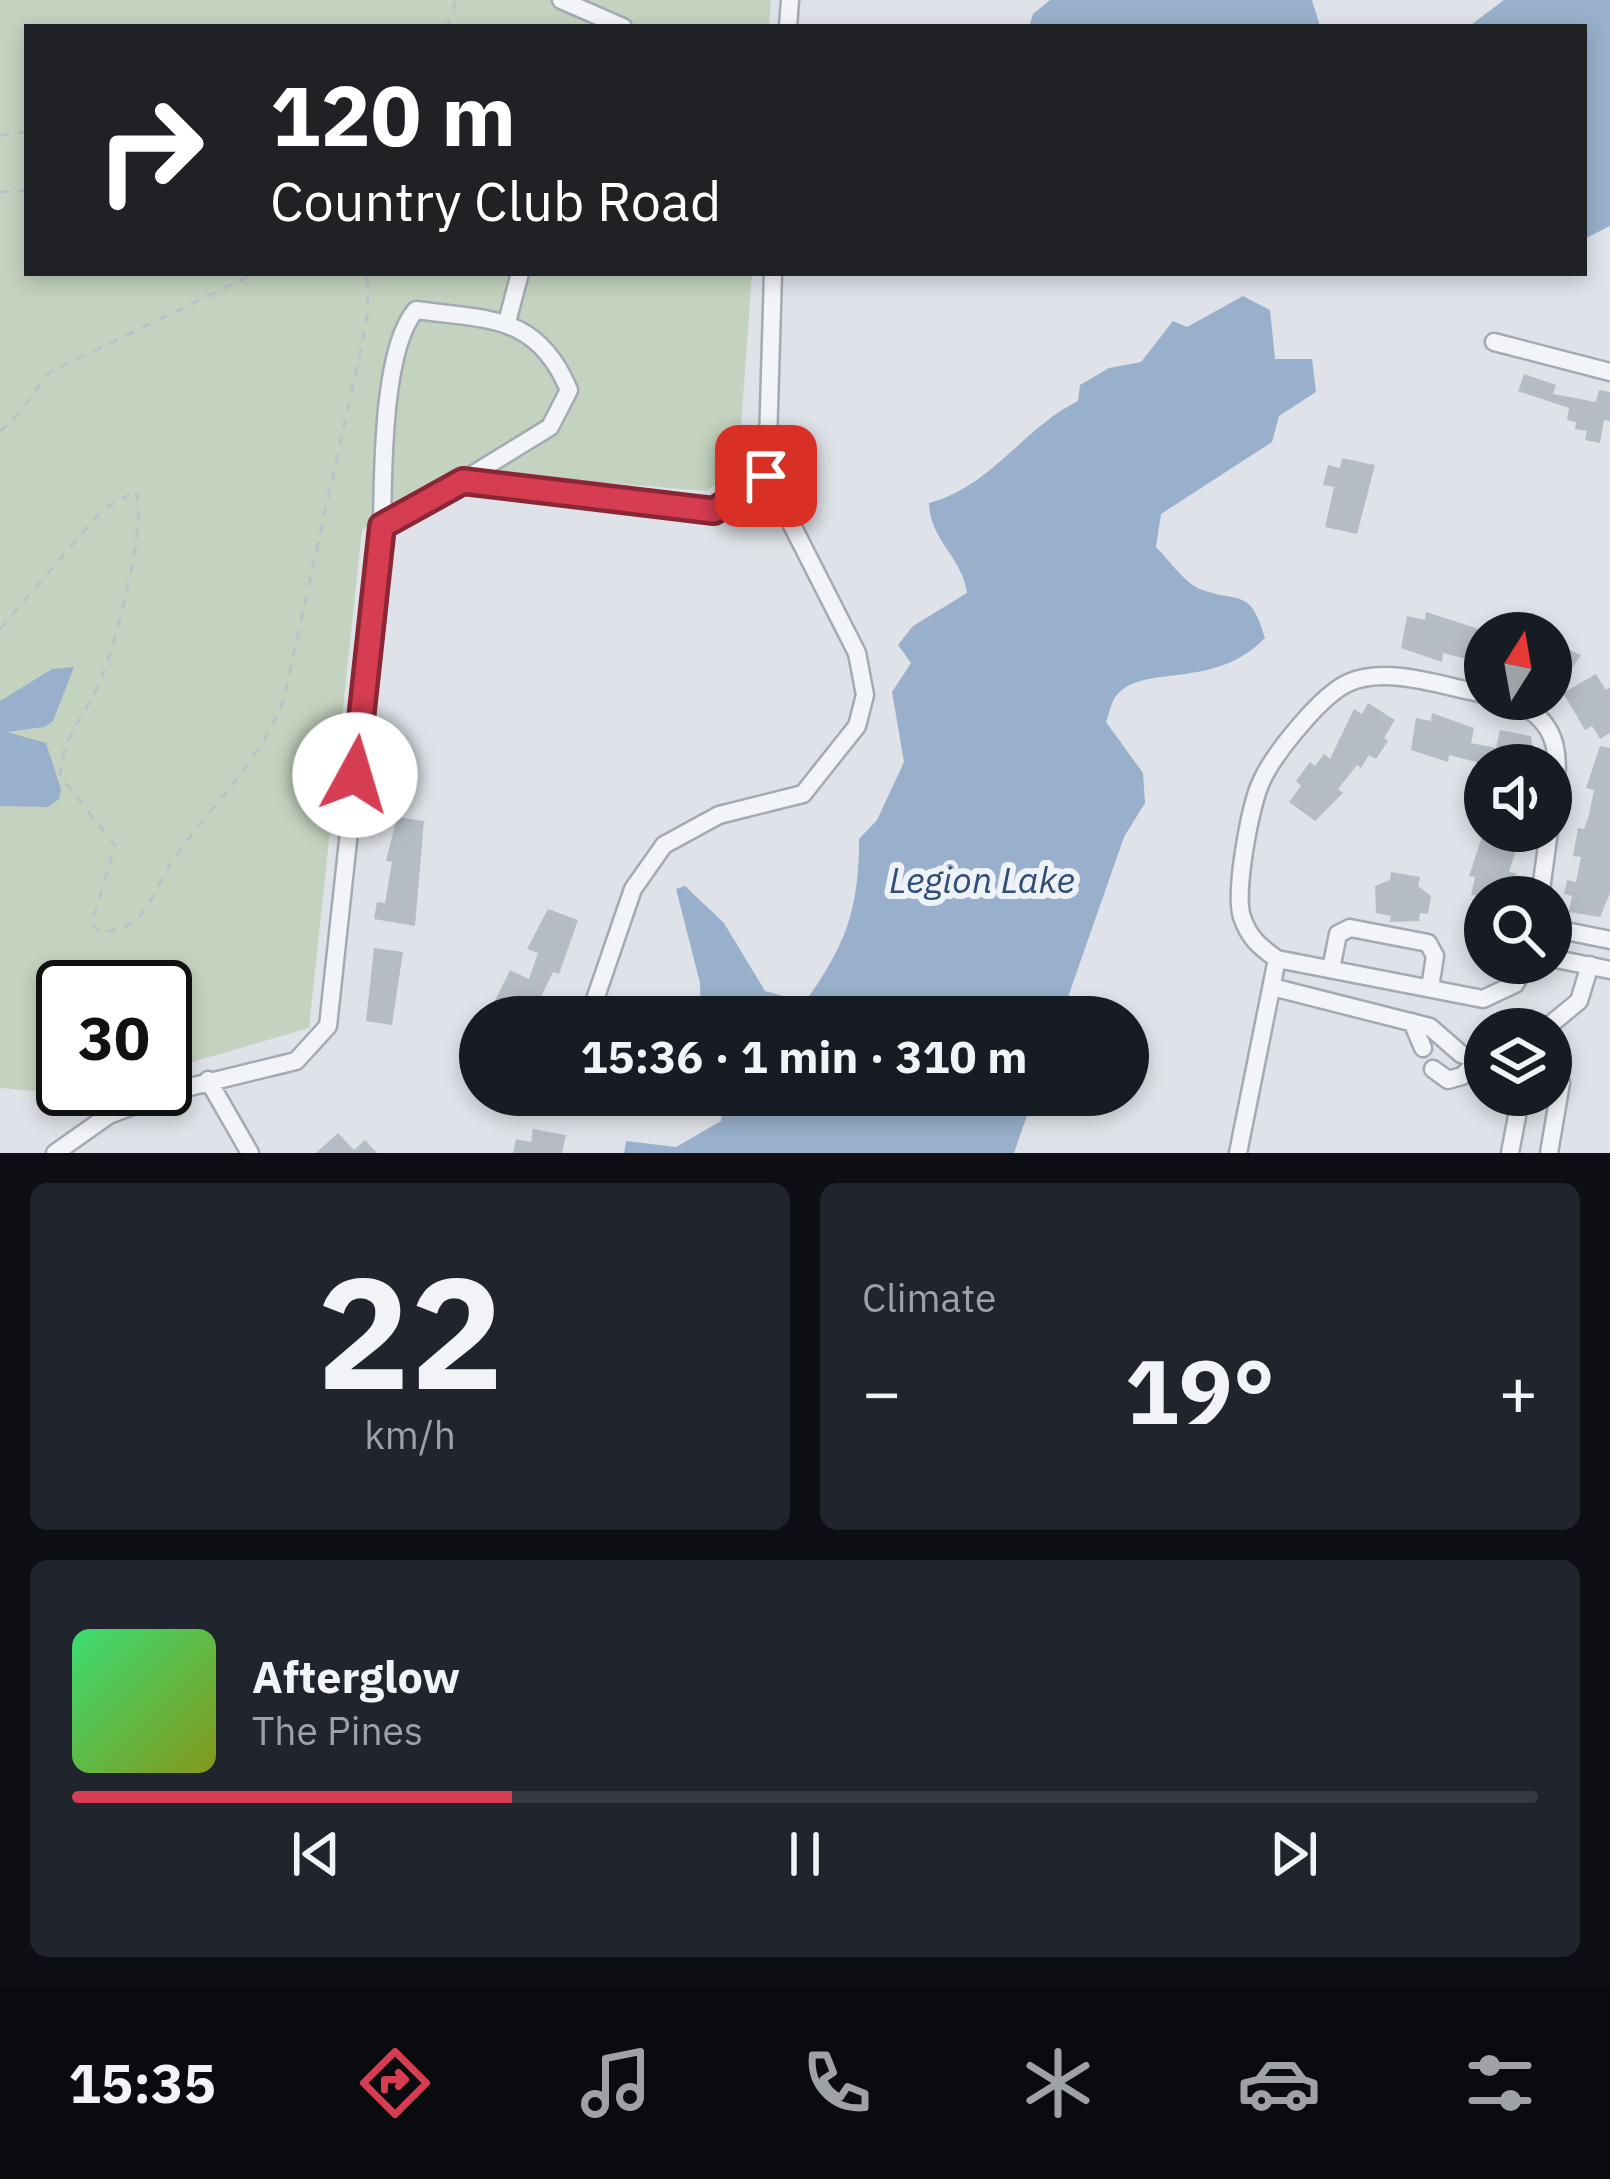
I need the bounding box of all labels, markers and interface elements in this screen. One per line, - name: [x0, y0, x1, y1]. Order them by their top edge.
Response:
- text: 120 m: [270, 60, 516, 169]
- icon: right: [72, 72, 228, 228]
- text: Country Club Road: [270, 166, 721, 236]
- pin: [715, 425, 817, 527]
- icon: arrive: [733, 443, 799, 509]
- north arrow: [1464, 612, 1572, 720]
- map controls: [1464, 612, 1572, 1116]
- position arrow: [292, 712, 418, 838]
- button: sound: [1464, 744, 1572, 852]
- water label: Legion Lake: [889, 856, 1075, 903]
- button: search: [1464, 876, 1572, 984]
- speed limit sign: 30: [36, 960, 192, 1116]
- button: layers: [1464, 1008, 1572, 1116]
- text: 15:36 · 1 min · 310 m: [581, 1027, 1027, 1085]
- text: 22: [316, 1229, 504, 1432]
- text: Climate: [862, 1272, 996, 1323]
- text: 19°: [1125, 1332, 1275, 1449]
- text: −: [862, 1348, 902, 1434]
- text: +: [1498, 1348, 1538, 1434]
- text: km/h: [364, 1409, 456, 1460]
- text: Afterglow: [252, 1647, 460, 1705]
- text: The Pines: [252, 1705, 423, 1756]
- icon: previous: [283, 1821, 349, 1887]
- icon: pause: [772, 1821, 838, 1887]
- icon: next: [1261, 1821, 1327, 1887]
- icon: directions: [353, 2041, 437, 2125]
- icon: music: [574, 2041, 658, 2125]
- icon: phone: [795, 2041, 879, 2125]
- icon: climate: [1016, 2041, 1100, 2125]
- icon: car: [1237, 2041, 1321, 2125]
- icon: filters: [1458, 2041, 1542, 2125]
- text: 15:35: [68, 2048, 216, 2118]

